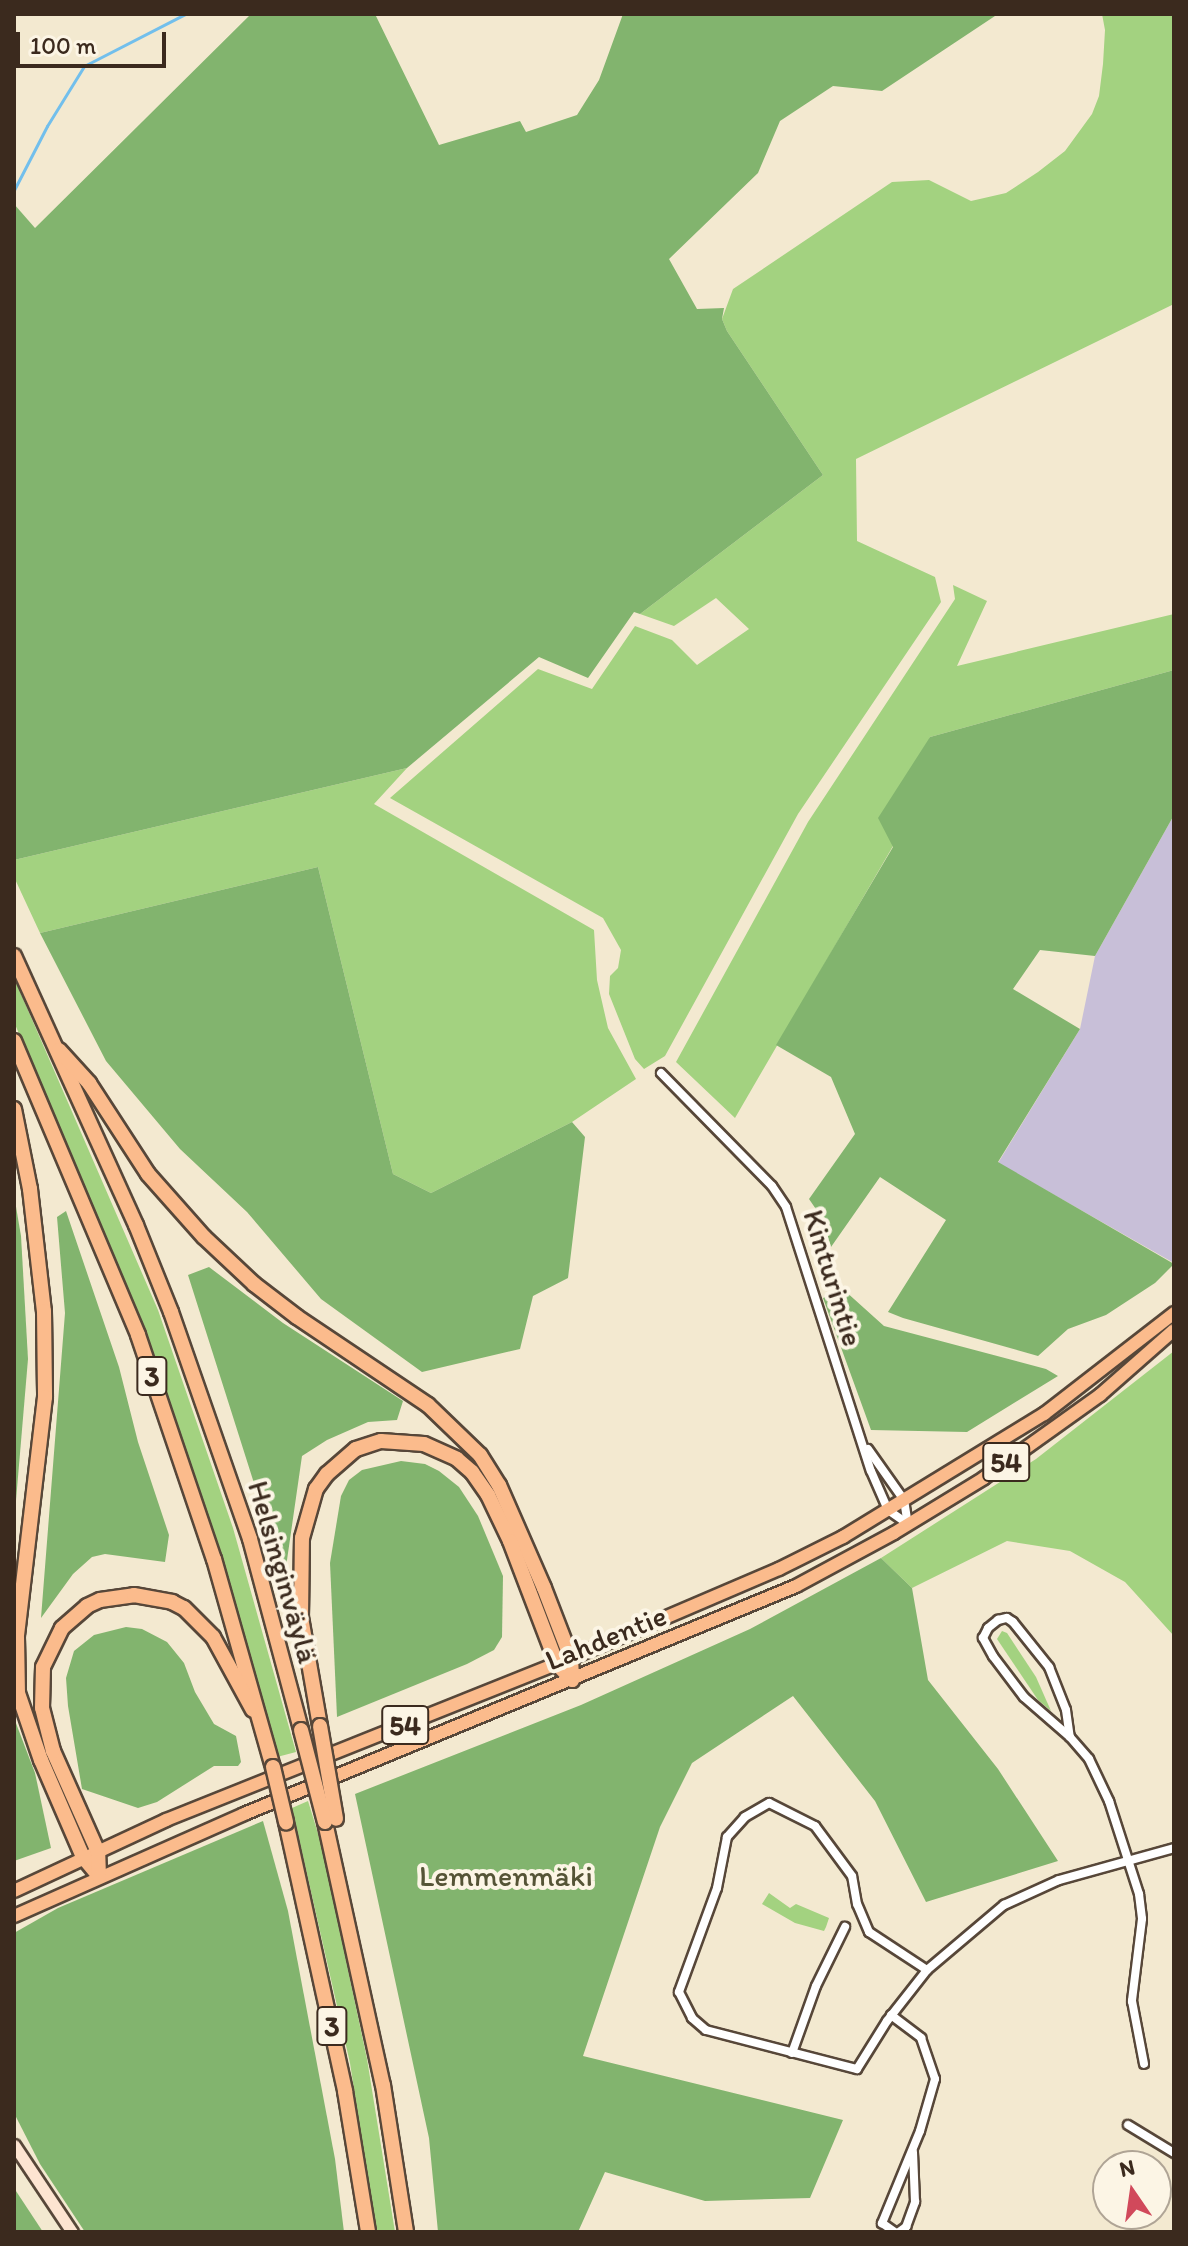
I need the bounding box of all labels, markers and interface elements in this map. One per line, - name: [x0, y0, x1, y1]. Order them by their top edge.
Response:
- scale bar: [20, 16, 170, 66]
- text: 100 m: [30, 31, 96, 60]
- street label: Kinturintie: [795, 1205, 871, 1351]
- road number: 3: [136, 1352, 168, 1400]
- road number: 54: [982, 1438, 1030, 1486]
- street label: Helsinginväylä: [240, 1477, 326, 1667]
- street label: Lahdentie: [540, 1597, 672, 1679]
- road number: 54: [381, 1701, 429, 1749]
- park label: Lemmenmäki: [419, 1858, 593, 1894]
- road number: 3: [316, 2002, 348, 2050]
- north arrow: [1092, 2150, 1172, 2230]
- text: N: [1117, 2153, 1137, 2183]

